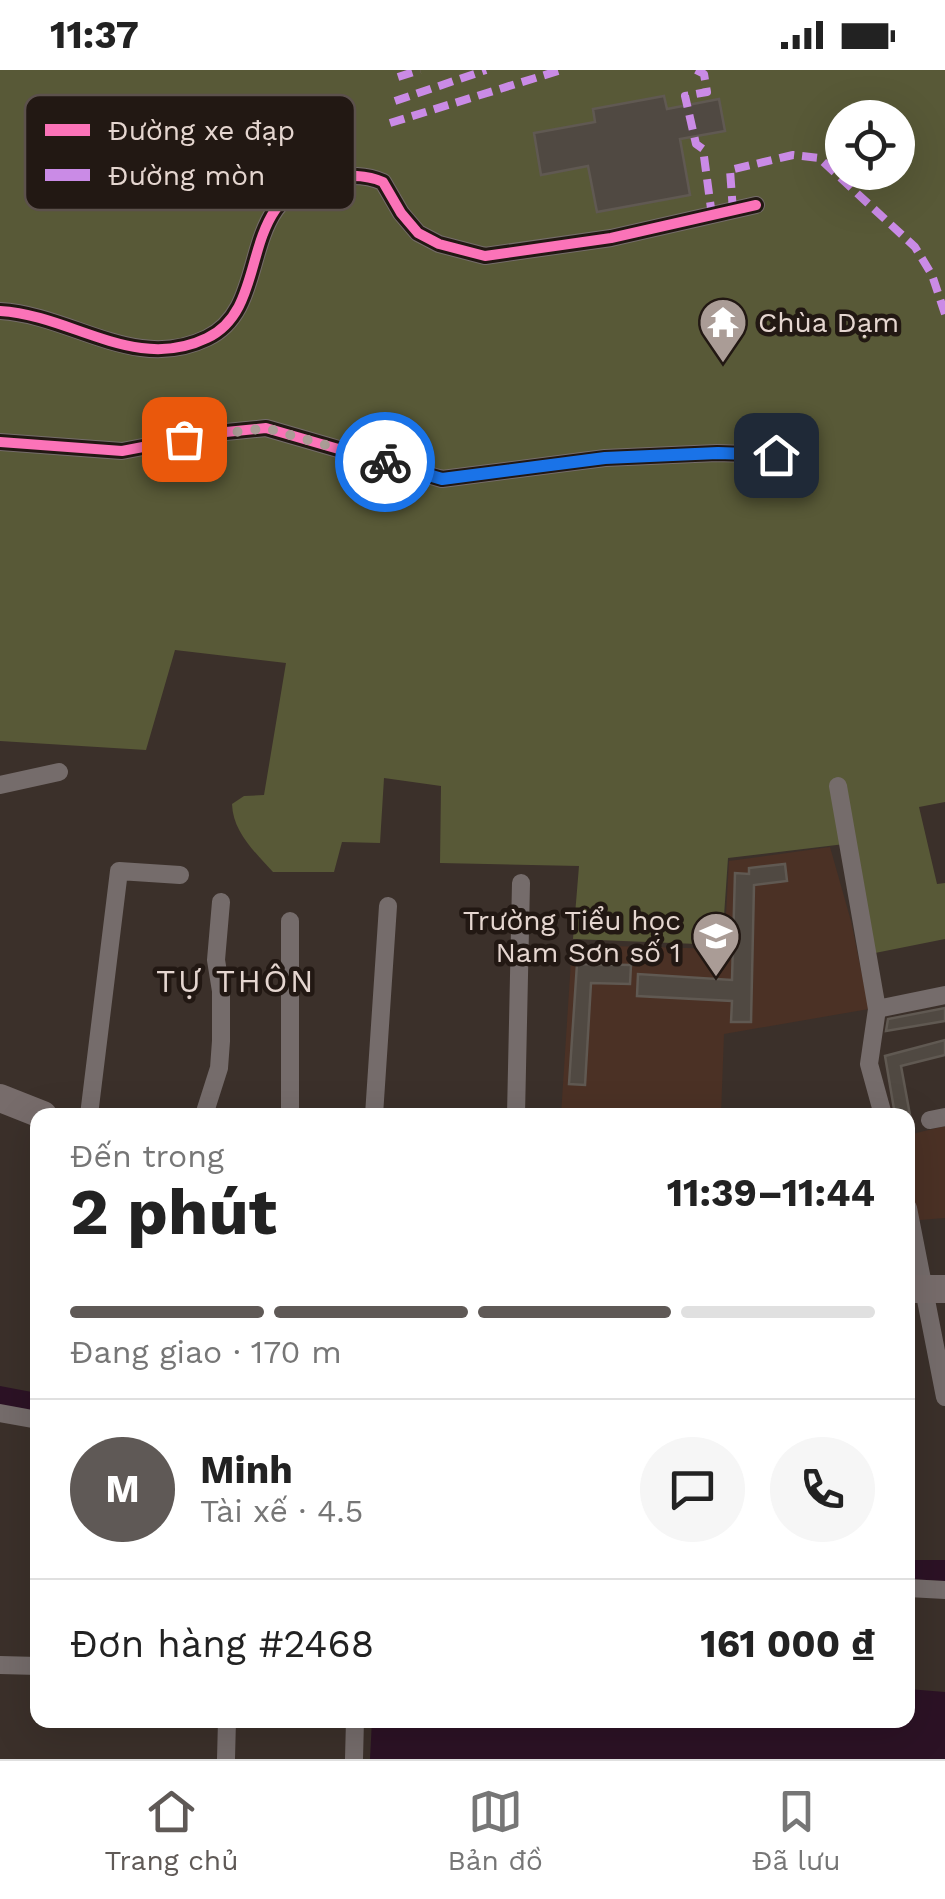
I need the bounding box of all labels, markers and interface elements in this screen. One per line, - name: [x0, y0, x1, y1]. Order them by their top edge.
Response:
- text: 11:37: [50, 13, 139, 57]
- legend: [25, 95, 355, 210]
- map controls: [825, 100, 915, 190]
- button: locate: [825, 100, 915, 190]
- text: Đường xe đạp: [108, 114, 295, 147]
- text: Đường mòn: [108, 159, 265, 192]
- temple icon: Chùa Dạm: [697, 296, 749, 364]
- place label: Chùa Dạm: [758, 306, 899, 339]
- pin: [142, 397, 227, 482]
- icon: bag: [157, 412, 212, 467]
- courier: [335, 412, 435, 512]
- pin: [734, 413, 819, 498]
- icon: home: [749, 428, 804, 483]
- icon: bike: [358, 435, 413, 490]
- place label: Trường Tiểu học Nam Sơn số 1: [463, 904, 681, 969]
- school or university icon: Trường Tiểu học Nam Sơn số 1: [690, 910, 742, 978]
- district label: TỰ THÔN: [156, 962, 316, 1000]
- text: Đến trong: [70, 1137, 224, 1175]
- text: 11:39–11:44: [667, 1171, 875, 1215]
- text: 2 phút: [70, 1174, 277, 1250]
- text: Đang giao · 170 m: [70, 1333, 342, 1371]
- button: chat: [640, 1437, 745, 1542]
- button: phone: [770, 1437, 875, 1542]
- text: Minh: [200, 1448, 293, 1492]
- text: M: [105, 1467, 140, 1511]
- text: Tài xế · 4.5: [200, 1492, 363, 1530]
- text: Đơn hàng #2468: [70, 1622, 374, 1666]
- text: 161 000 ₫: [700, 1622, 875, 1666]
- tab: Trang chủ: [105, 1784, 238, 1877]
- tab: Bản đồ: [447, 1784, 543, 1877]
- tab: Đã lưu: [752, 1784, 840, 1877]

